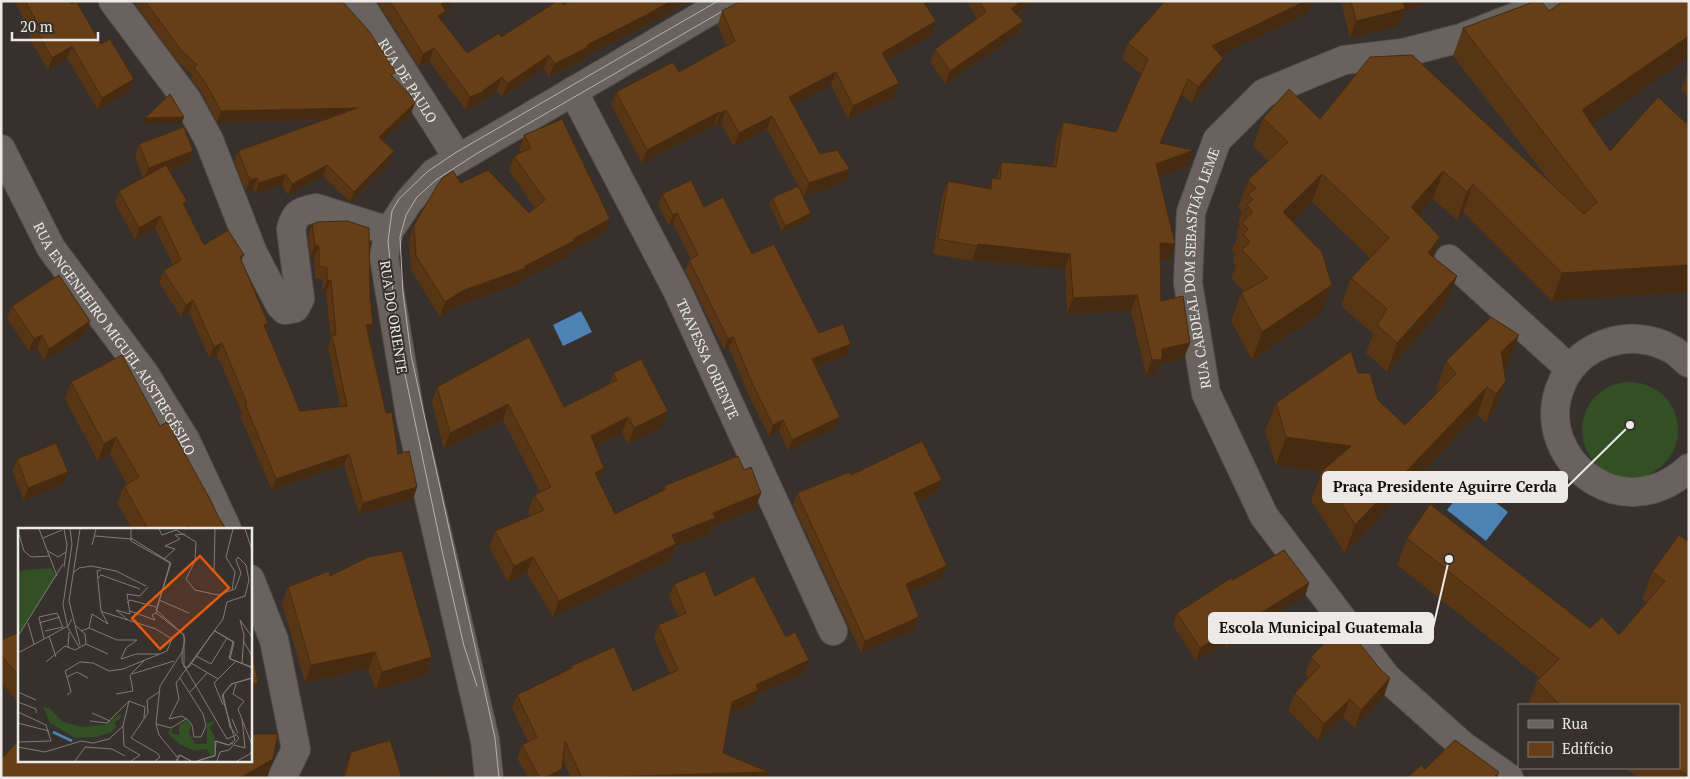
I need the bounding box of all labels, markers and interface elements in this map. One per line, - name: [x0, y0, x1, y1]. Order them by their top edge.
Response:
- scale bar: [12, 10, 99, 42]
- text: 20 m: [20, 16, 53, 36]
- street label: RUA DE PAULO: [375, 34, 442, 126]
- street label: RUA CARDEAL DOM SEBASTIÃO LEME: [1178, 144, 1223, 390]
- street label: RUA ENGENHEIRO MIGUEL AUSTREGÉSILO: [30, 219, 201, 458]
- street label: RUA DO ORIENTE: [376, 259, 412, 375]
- street label: TRAVESSA ORIENTE: [673, 295, 744, 422]
- callout: Praça Presidente Aguirre Cerda: [1323, 472, 1567, 502]
- text: Praça Presidente Aguirre Cerda: [1333, 476, 1558, 496]
- inset map: [18, 528, 251, 762]
- callout: Escola Municipal Guatemala: [1209, 613, 1433, 643]
- text: Escola Municipal Guatemala: [1219, 617, 1424, 637]
- legend: [1518, 704, 1680, 769]
- text: Rua: [1562, 713, 1588, 733]
- text: Edifício: [1562, 738, 1613, 758]

